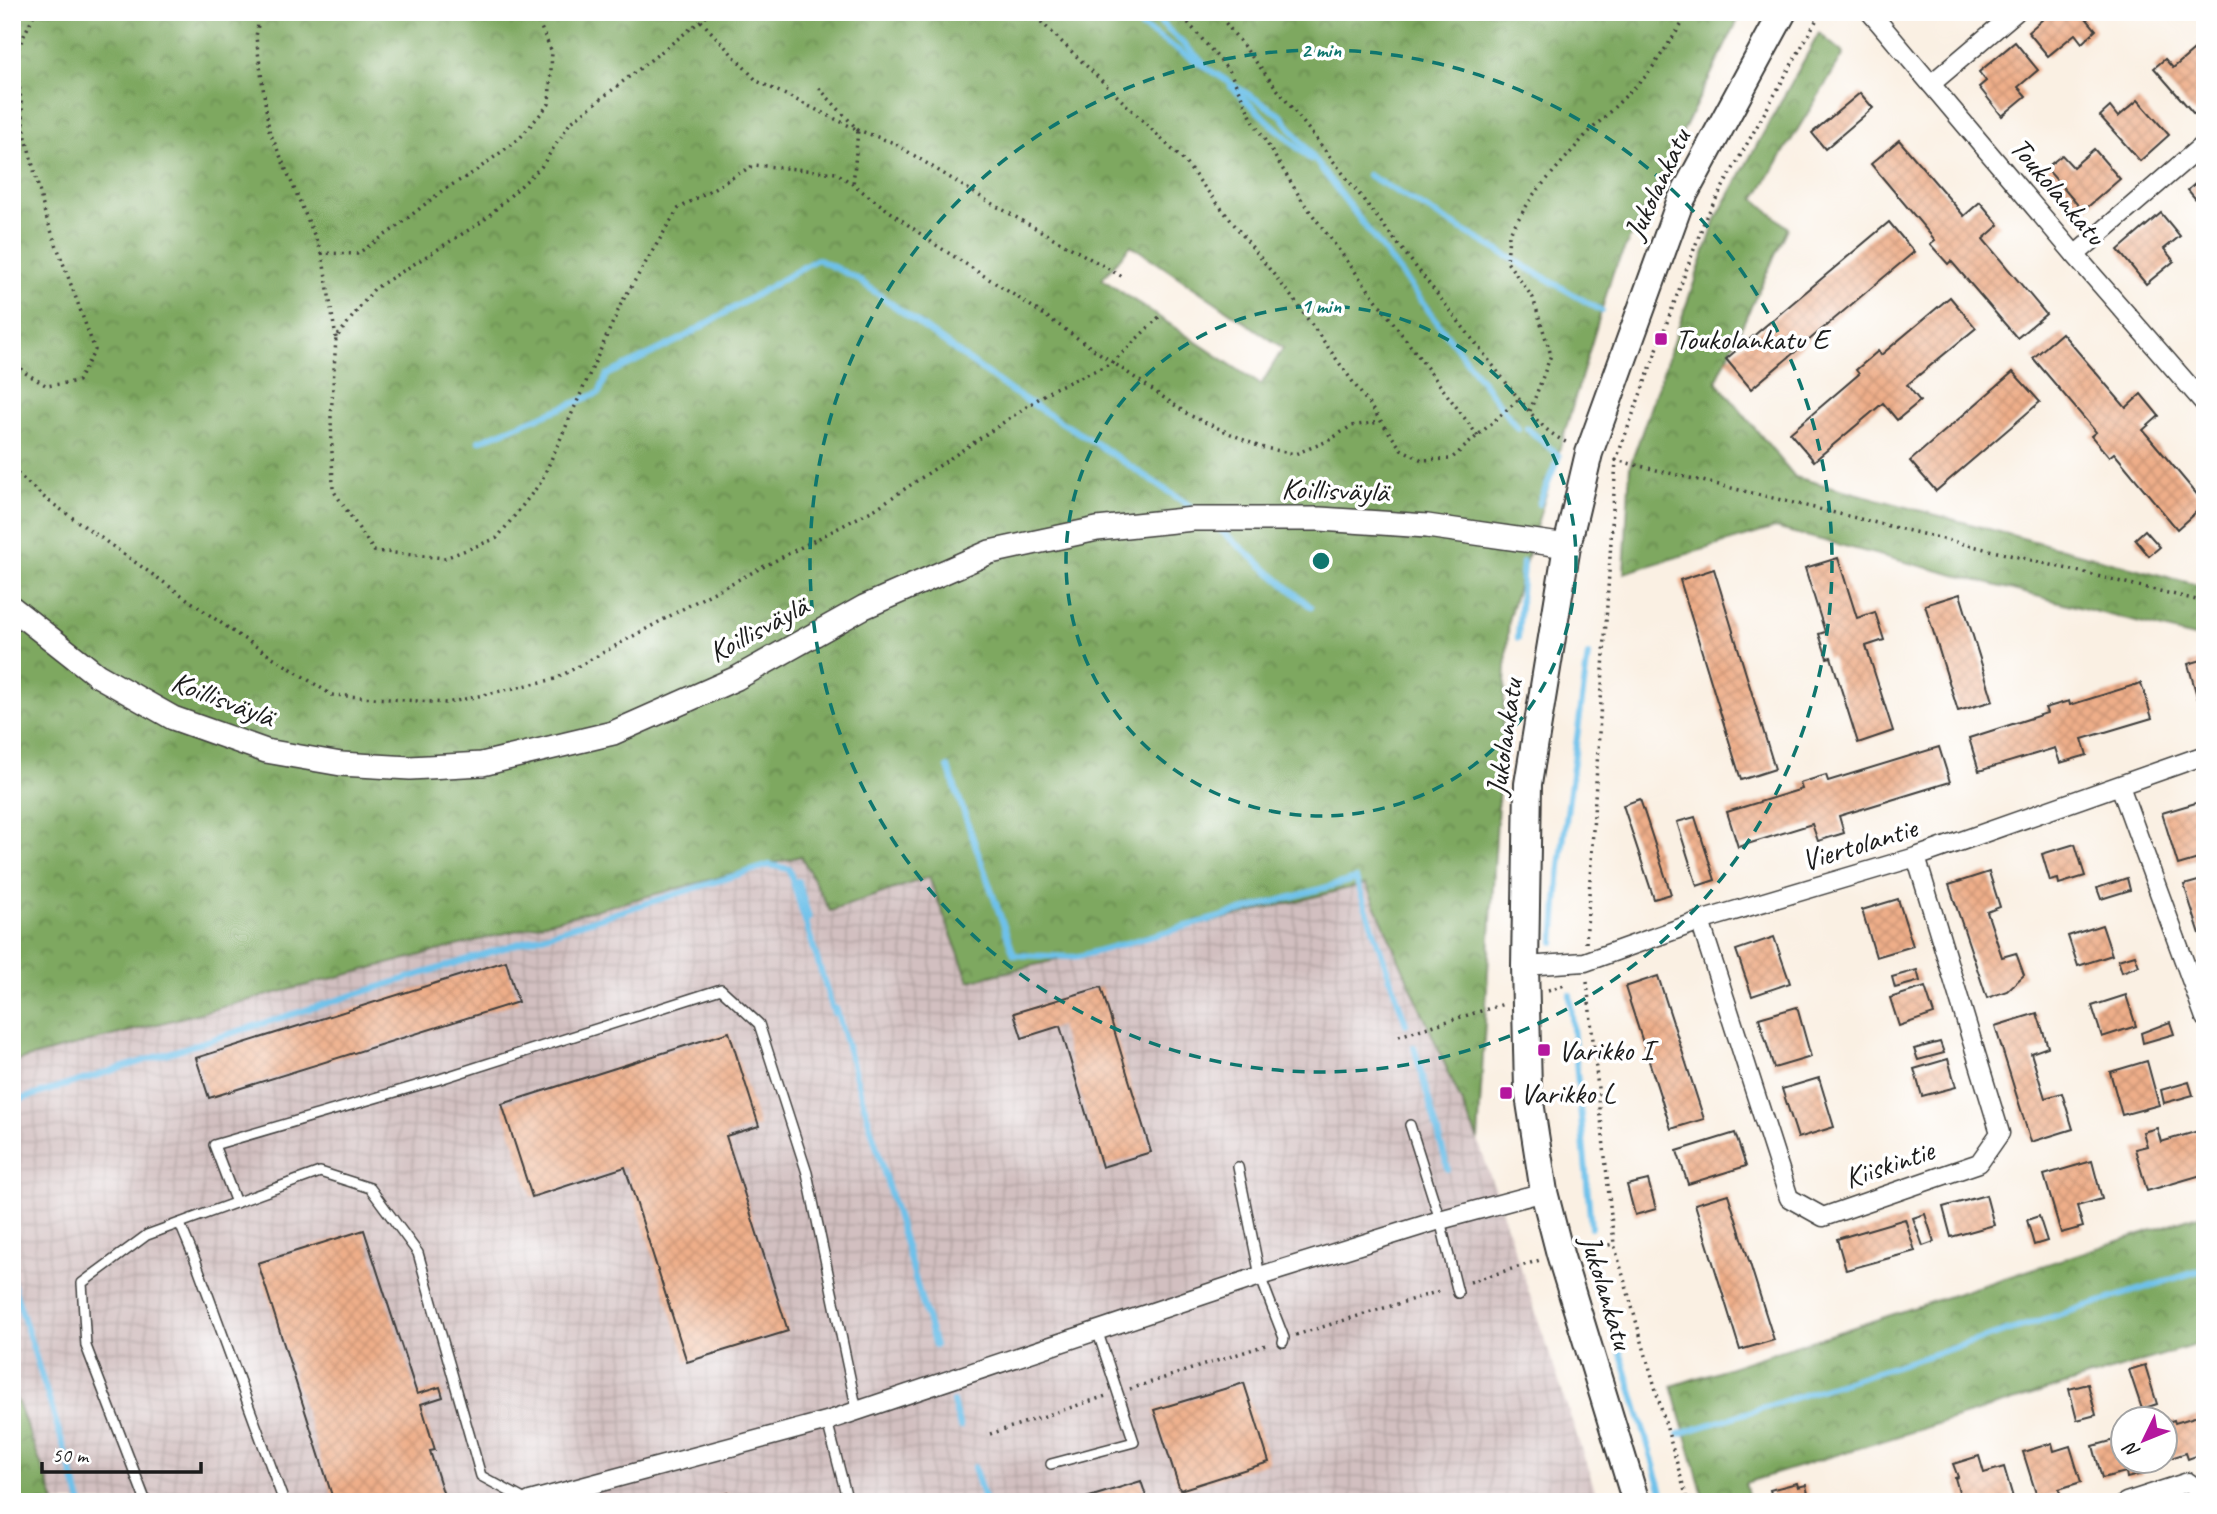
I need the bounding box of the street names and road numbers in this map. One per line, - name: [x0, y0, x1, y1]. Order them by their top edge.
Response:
- street label: Jukolankatu: [1614, 121, 1700, 247]
- street label: Toukolankatu: [2002, 129, 2116, 254]
- street label: Koillisväylä: [1281, 469, 1391, 511]
- street label: Koillisväylä: [702, 586, 816, 671]
- street label: Koillisväylä: [166, 662, 282, 737]
- street label: Jukolankatu: [1477, 674, 1531, 800]
- street label: Viertolantie: [1797, 808, 1923, 879]
- street label: Kiiskintie: [1839, 1130, 1941, 1197]
- street label: Jukolankatu: [1571, 1228, 1643, 1356]

